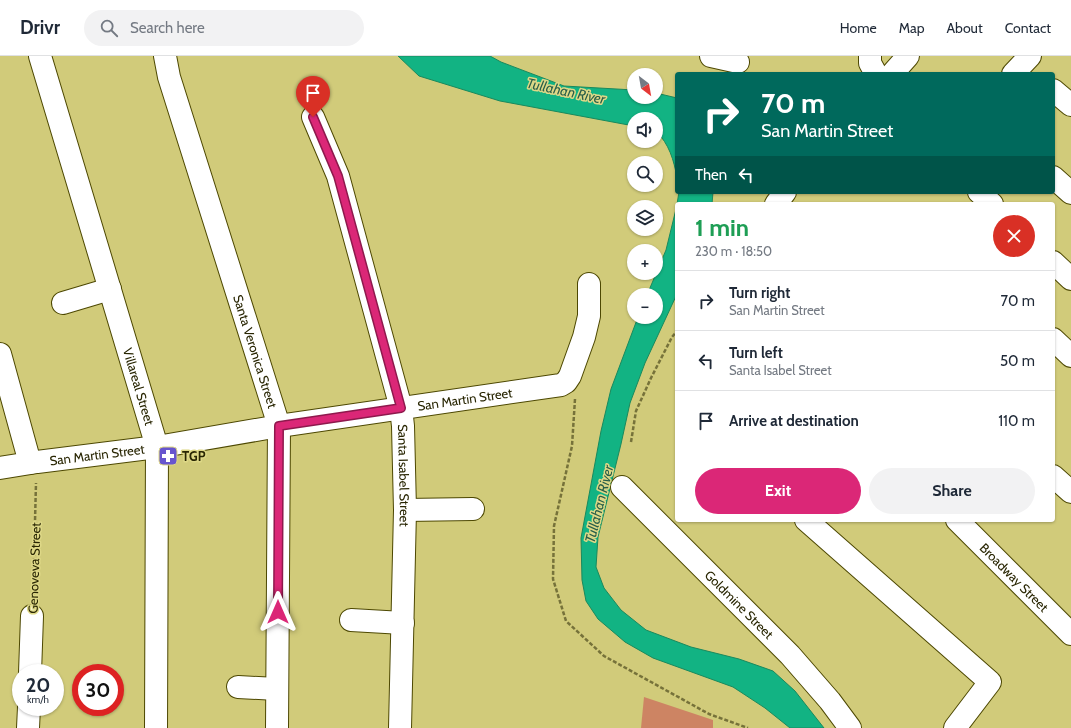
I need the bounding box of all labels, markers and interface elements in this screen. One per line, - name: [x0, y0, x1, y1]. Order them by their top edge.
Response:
- search box: [84, 10, 364, 46]
- text: Drivr: [20, 16, 60, 39]
- icon: search: [98, 17, 120, 39]
- text: Search here: [130, 19, 205, 37]
- text: Home: [840, 19, 877, 37]
- text: Map: [899, 19, 924, 37]
- text: About: [946, 19, 983, 37]
- text: Contact: [1005, 19, 1051, 37]
- north arrow: [627, 68, 663, 104]
- map controls: [627, 68, 663, 324]
- water label: Tullahan River: [525, 74, 607, 108]
- pin: [296, 76, 330, 117]
- icon: arrive: [302, 82, 324, 104]
- text: 70 m: [761, 86, 825, 120]
- icon: right: [695, 88, 747, 140]
- button: sound: [627, 112, 663, 148]
- text: San Martin Street: [761, 120, 893, 142]
- button: search: [627, 156, 663, 192]
- icon: left: [735, 164, 757, 186]
- text: Then: [695, 166, 727, 184]
- button: layers: [627, 200, 663, 236]
- text: 1 min: [695, 213, 749, 242]
- button: close: [993, 215, 1035, 257]
- text: 230 m · 18:50: [695, 243, 772, 259]
- button: +: [627, 244, 663, 280]
- text: Turn right: [729, 284, 790, 302]
- button: −: [627, 288, 663, 324]
- icon: right: [695, 290, 717, 312]
- text: 70 m: [1001, 292, 1035, 310]
- street label: Santa Veronica Street: [230, 293, 281, 411]
- text: San Martin Street: [729, 302, 825, 318]
- text: Turn left: [729, 344, 783, 362]
- street label: Villareal Street: [120, 346, 158, 428]
- icon: left: [695, 350, 717, 372]
- text: 50 m: [1000, 352, 1035, 370]
- text: Santa Isabel Street: [729, 362, 832, 378]
- street label: San Martin Street: [416, 384, 514, 414]
- icon: arrive: [695, 410, 717, 432]
- text: Arrive at destination: [729, 412, 859, 430]
- text: 110 m: [998, 412, 1035, 430]
- street label: Santa Isabel Street: [395, 424, 413, 528]
- street label: San Martin Street: [49, 441, 146, 468]
- pharmacy icon: TGP: [157, 445, 179, 467]
- place label: TGP: [182, 448, 206, 464]
- water label: Tullahan River: [581, 463, 618, 545]
- button: Exit: [695, 468, 861, 514]
- button: Share: [869, 468, 1035, 514]
- street label: Genoveva Street: [24, 521, 44, 614]
- street label: Broadway Street: [977, 540, 1052, 615]
- street label: Goldmine Street: [702, 567, 777, 642]
- position arrow: [257, 591, 299, 633]
- speed limit sign: 30: [72, 664, 124, 716]
- text: 20: [26, 673, 50, 697]
- text: km/h: [27, 693, 49, 706]

